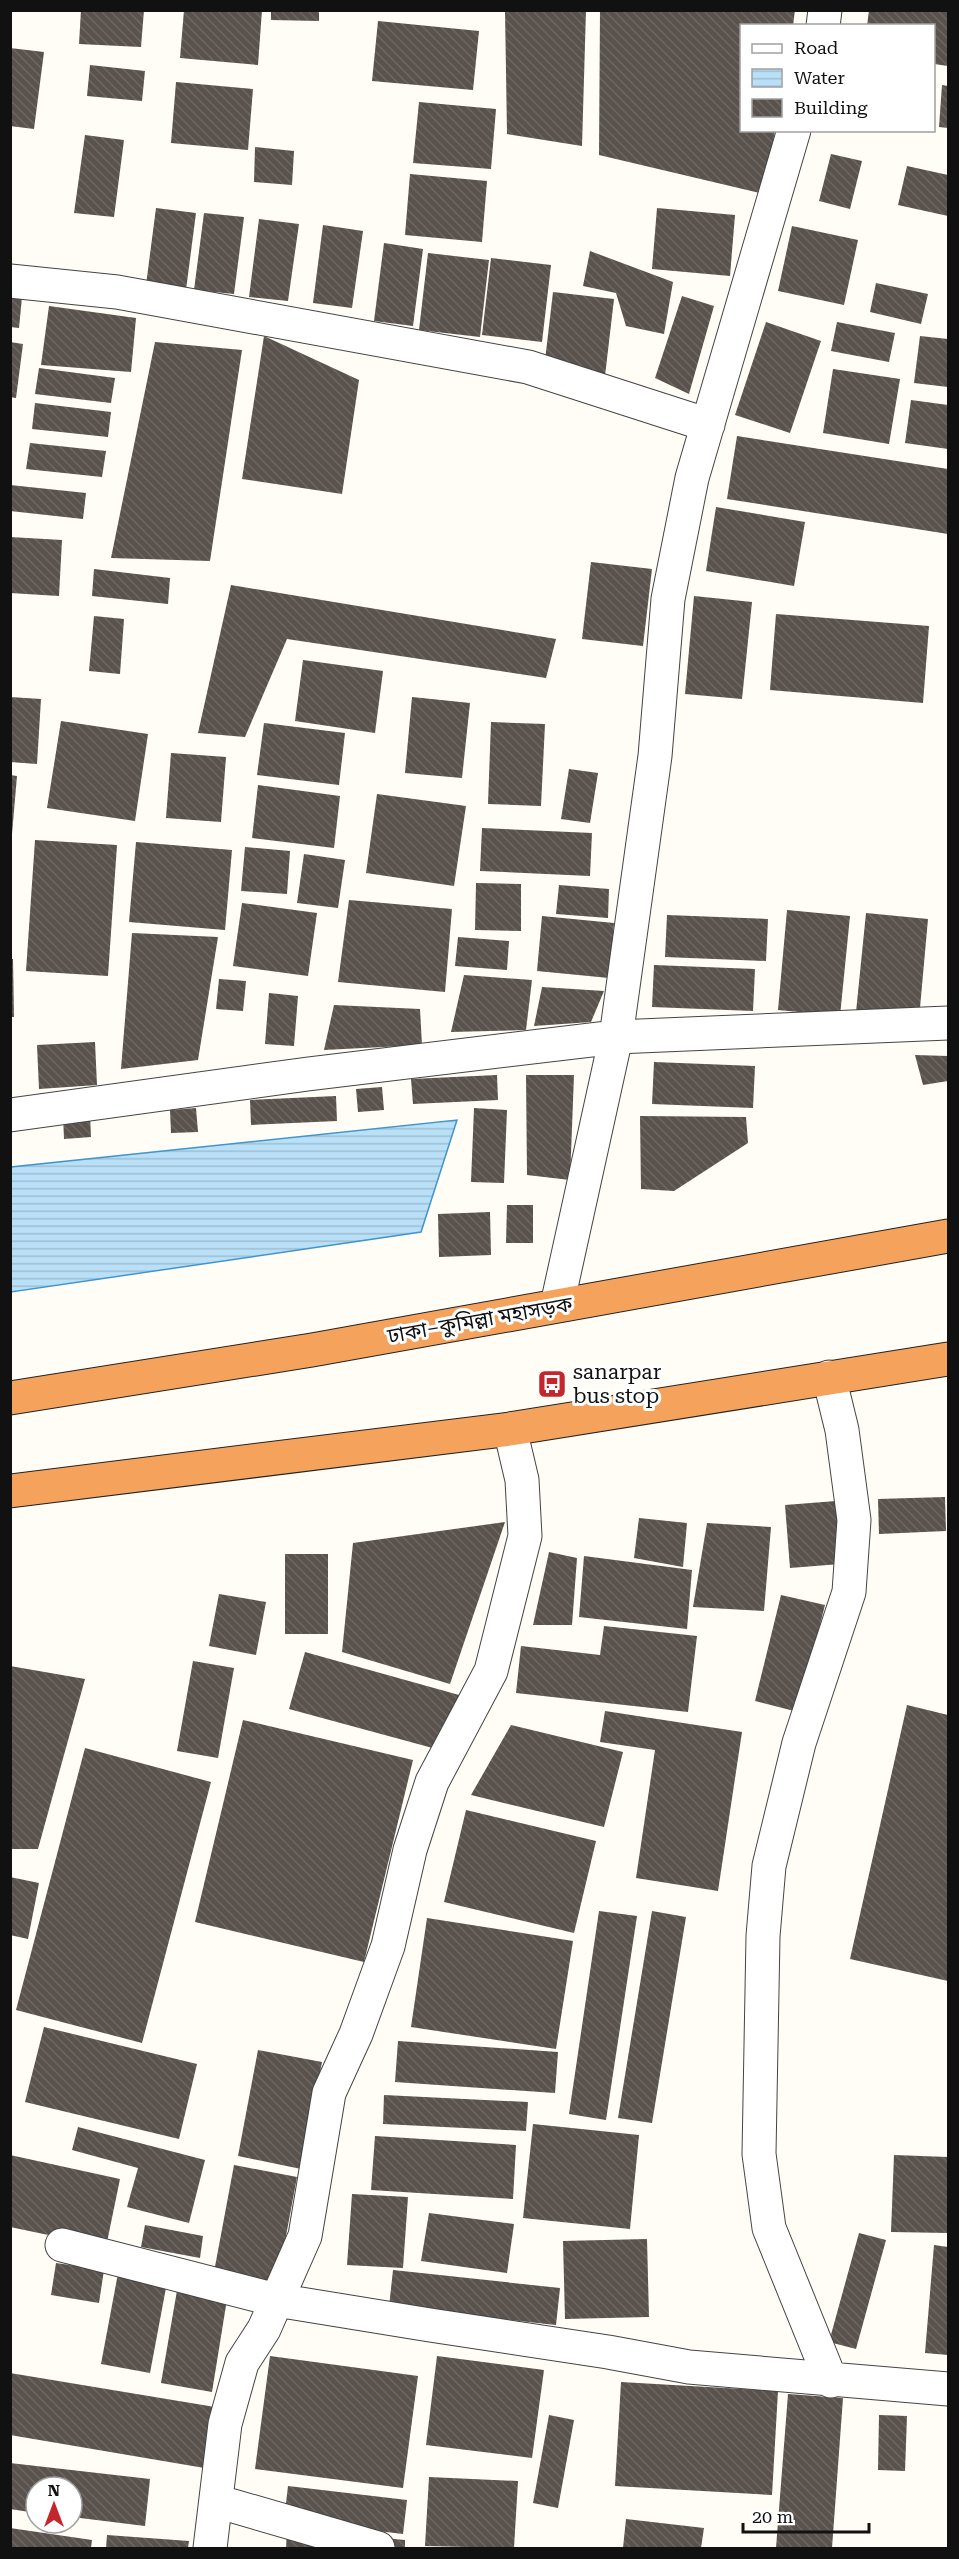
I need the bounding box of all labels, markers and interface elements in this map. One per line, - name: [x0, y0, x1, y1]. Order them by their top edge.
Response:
- legend: [740, 24, 935, 132]
- text: Road: [794, 37, 839, 58]
- text: Water: [794, 67, 845, 88]
- text: Building: [794, 97, 868, 118]
- street label: ঢাকা–কুমিল্লা মহাসড়ক: [385, 1292, 575, 1348]
- place label: sanarpar bus stop: [573, 1360, 662, 1408]
- bus stop icon: sanarpar bus stop: [536, 1368, 568, 1400]
- north arrow: [24, 2475, 84, 2535]
- text: N: [48, 2481, 60, 2500]
- scale bar: [743, 2496, 869, 2534]
- text: 20 m: [752, 2506, 793, 2527]

